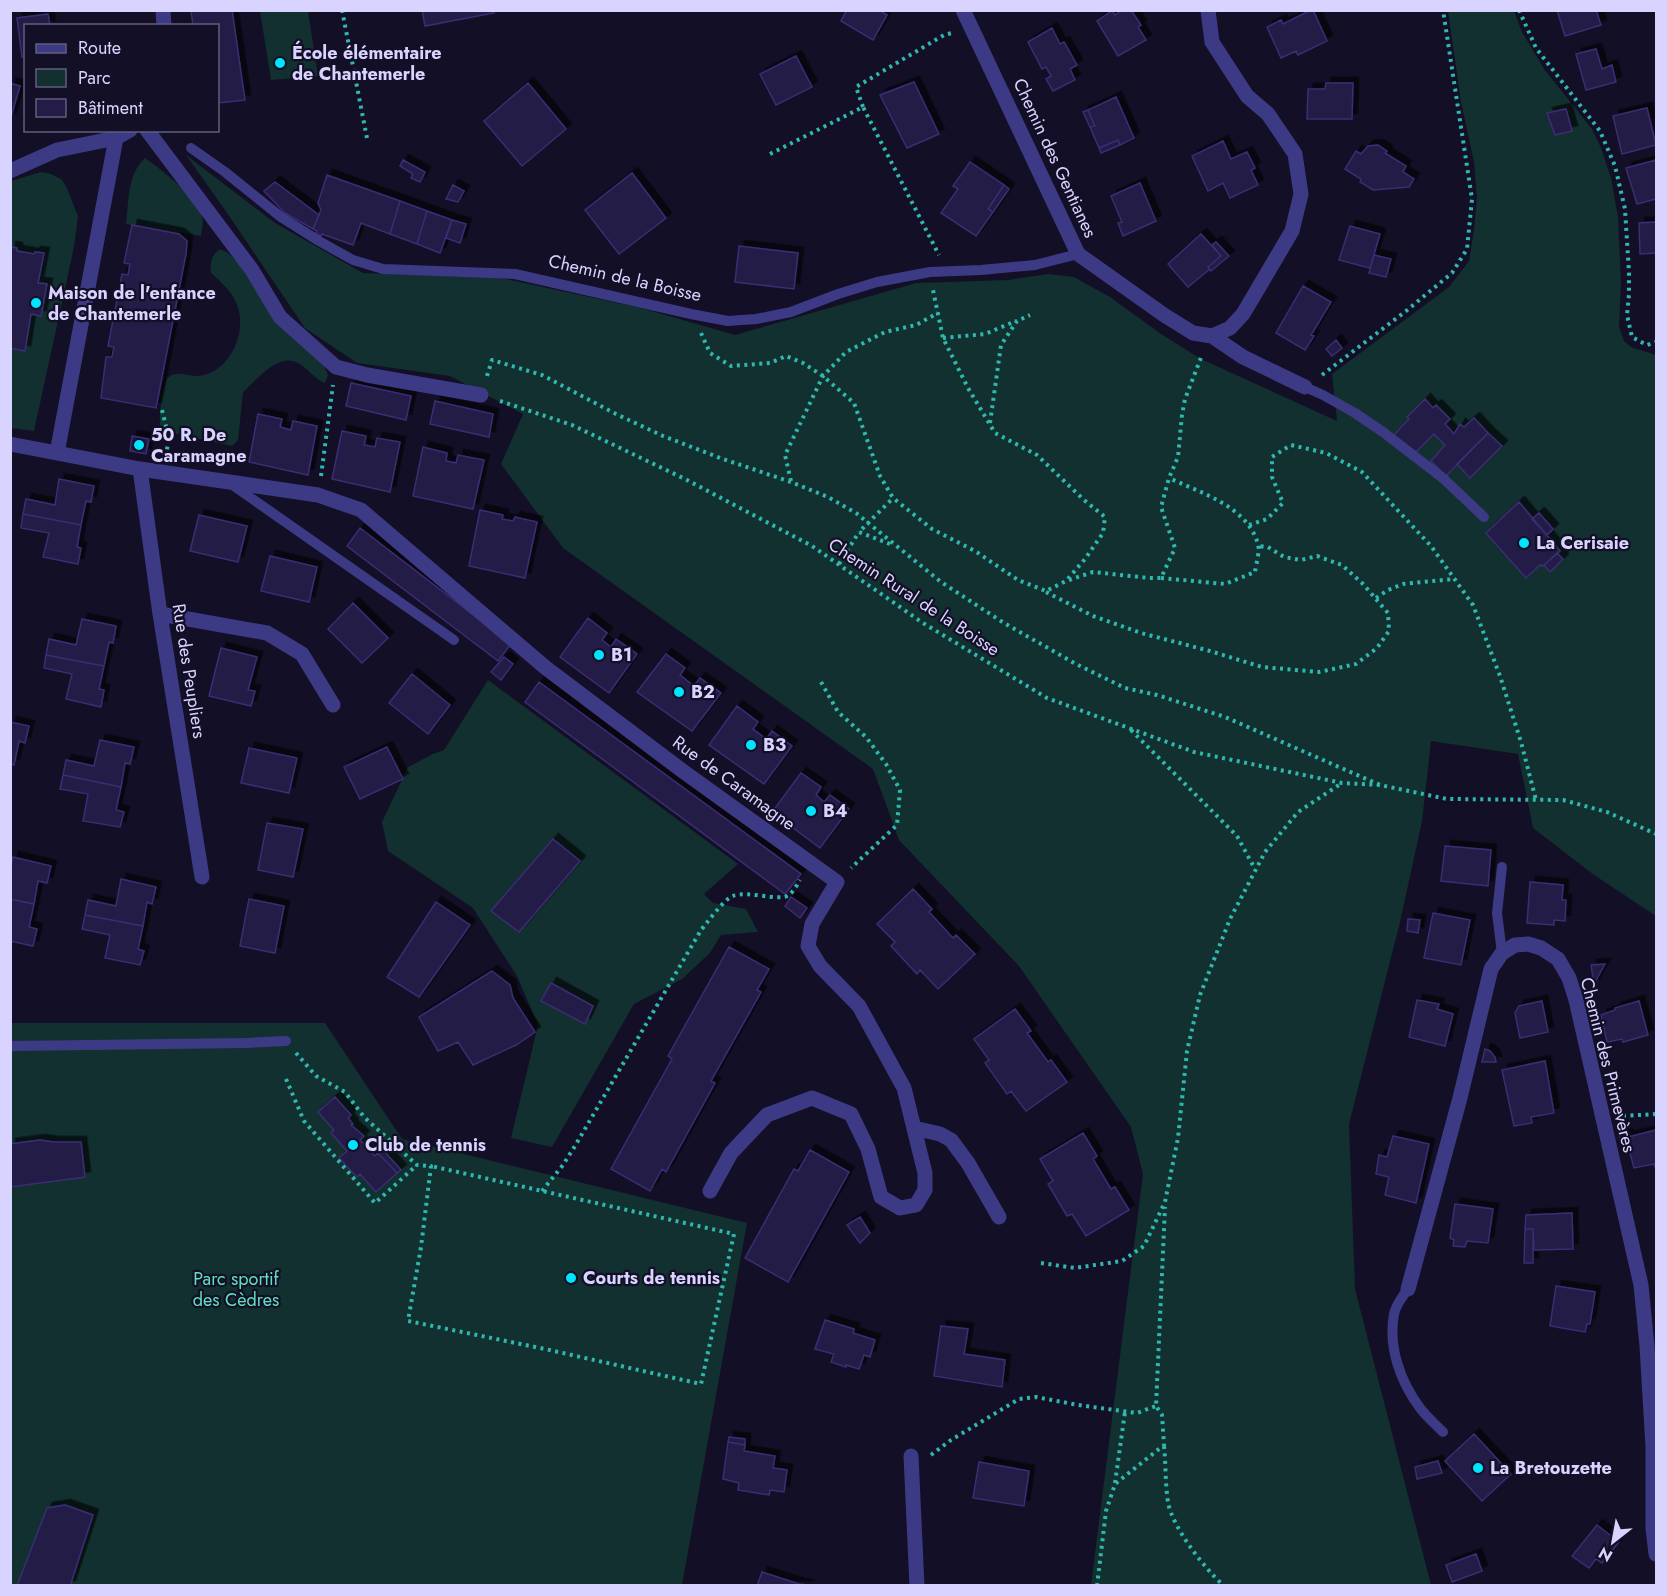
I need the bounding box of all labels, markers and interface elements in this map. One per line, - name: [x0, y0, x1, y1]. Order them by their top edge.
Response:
- legend: [24, 24, 219, 132]
- text: Route: [78, 35, 121, 61]
- place label: École élémentaire de Chantemerle: [292, 40, 442, 87]
- marker: École élémentaire de Chantemerle: [273, 56, 287, 70]
- text: Parc: [78, 65, 111, 91]
- street label: Chemin des Gentianes: [1007, 74, 1103, 242]
- text: Bâtiment: [78, 95, 144, 121]
- street label: Chemin de la Boisse: [546, 248, 704, 308]
- place label: Maison de l'enfance de Chantemerle: [48, 280, 216, 327]
- marker: Maison de l'enfance de Chantemerle: [29, 296, 43, 310]
- place label: 50 R. De Caramagne: [151, 422, 247, 469]
- marker: 50 R. De Caramagne: [132, 438, 146, 452]
- place label: La Cerisaie: [1536, 530, 1629, 556]
- street label: Chemin Rural de la Boisse: [823, 532, 1005, 662]
- marker: La Cerisaie: [1517, 536, 1531, 550]
- street label: Rue des Peupliers: [166, 602, 212, 740]
- place label: B1: [611, 642, 632, 668]
- marker: B1: [592, 648, 606, 662]
- place label: B2: [691, 679, 715, 705]
- marker: B2: [672, 685, 686, 699]
- street label: Rue de Caramagne: [667, 729, 801, 837]
- place label: B3: [763, 732, 786, 758]
- marker: B3: [744, 738, 758, 752]
- place label: B4: [823, 798, 848, 824]
- marker: B4: [804, 804, 818, 818]
- street label: Chemin des Primevères: [1574, 975, 1642, 1155]
- place label: Club de tennis: [365, 1132, 486, 1158]
- marker: Club de tennis: [346, 1138, 360, 1152]
- place label: Courts de tennis: [583, 1265, 720, 1291]
- park label: Parc sportif des Cèdres: [193, 1266, 280, 1313]
- marker: Courts de tennis: [564, 1271, 578, 1285]
- place label: La Bretouzette: [1490, 1455, 1612, 1481]
- marker: La Bretouzette: [1471, 1461, 1485, 1475]
- north arrow: [1583, 1512, 1643, 1572]
- text: N: [1594, 1541, 1617, 1568]

